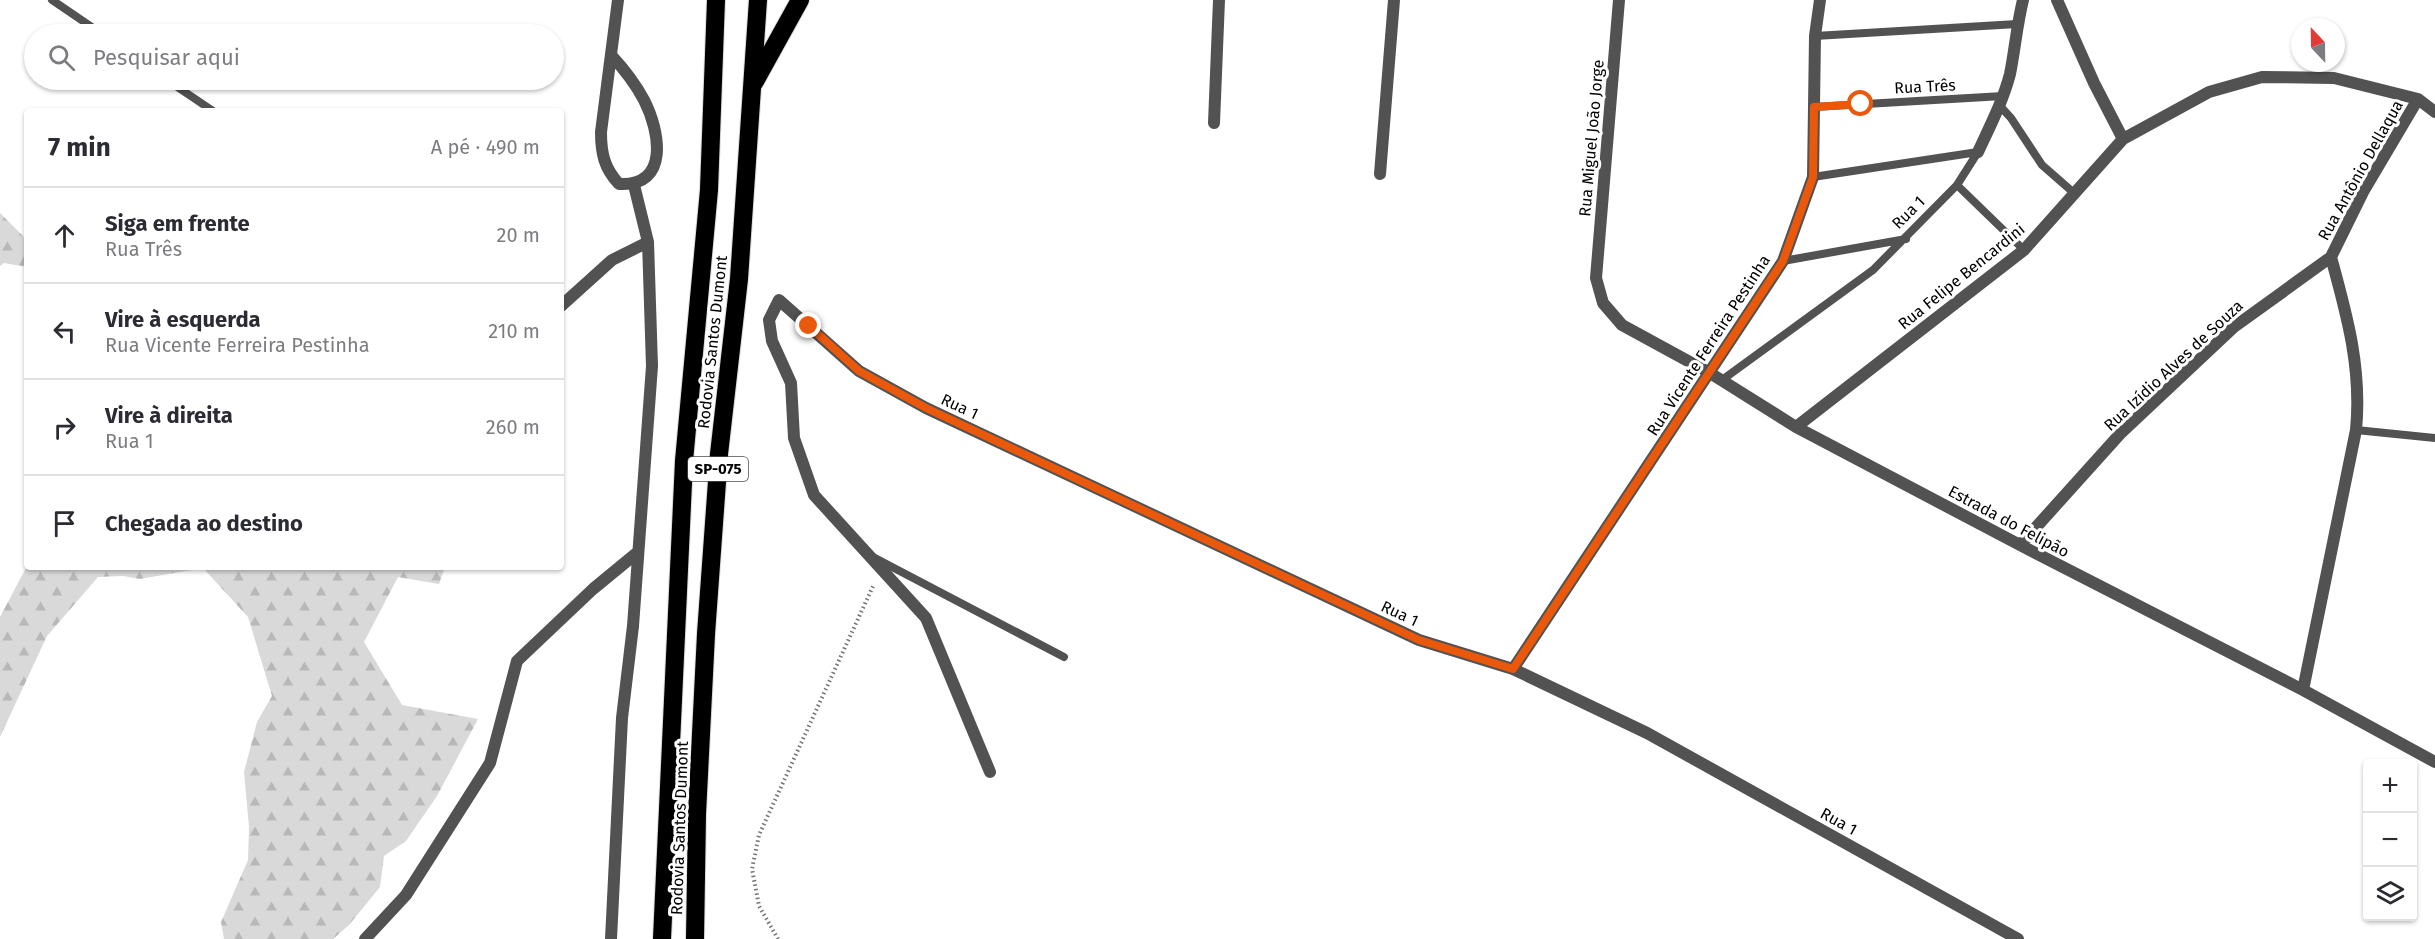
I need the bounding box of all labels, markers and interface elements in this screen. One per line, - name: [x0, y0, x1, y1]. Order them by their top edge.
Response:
- north arrow: [2291, 18, 2345, 72]
- search box: [24, 24, 564, 90]
- icon: search: [45, 41, 78, 74]
- text: Pesquisar aqui: [93, 44, 240, 71]
- street label: Rua Miguel João Jorge: [1575, 59, 1608, 217]
- street label: Rua Três: [1894, 75, 1956, 98]
- route start: [1847, 90, 1873, 116]
- street label: Rua Antônio Dellaqua: [2314, 97, 2407, 244]
- text: 7 min: [48, 132, 111, 163]
- text: A pé · 490 m: [431, 135, 540, 159]
- street label: Rua 1: [1888, 192, 1929, 233]
- text: Siga em frente: [105, 210, 250, 237]
- icon: ahead: [48, 219, 81, 252]
- street label: Rua Felipe Bencardini: [1894, 220, 2028, 333]
- text: 20 m: [497, 223, 540, 247]
- text: Rua Três: [105, 237, 182, 261]
- street label: Rua Vicente Ferreira Pestinha: [1643, 251, 1774, 439]
- street label: Rodovia Santos Dumont: [694, 254, 731, 430]
- street label: Rua Izídio Alves de Souza: [2100, 296, 2247, 435]
- text: Vire à esquerda: [105, 306, 261, 333]
- route end: [795, 312, 821, 338]
- icon: left: [48, 315, 81, 348]
- text: 210 m: [488, 319, 540, 343]
- text: Rua Vicente Ferreira Pestinha: [105, 333, 370, 357]
- street label: Rua 1: [938, 390, 981, 423]
- text: Vire à direita: [105, 402, 233, 429]
- icon: right: [48, 411, 81, 444]
- text: 260 m: [486, 415, 540, 439]
- text: Rua 1: [105, 429, 154, 453]
- road number: SP-075: [688, 457, 748, 481]
- street label: Estrada do Felipão: [1945, 482, 2073, 561]
- icon: arrive: [48, 507, 81, 540]
- text: Chegada ao destino: [105, 510, 303, 537]
- street label: Rua 1: [1378, 597, 1421, 630]
- street label: Rodovia Santos Dumont: [667, 740, 692, 915]
- map controls: [2363, 759, 2417, 921]
- button: +: [2363, 759, 2417, 813]
- street label: Rua 1: [1817, 804, 1860, 839]
- button: −: [2363, 813, 2417, 867]
- button: layers: [2363, 867, 2417, 921]

